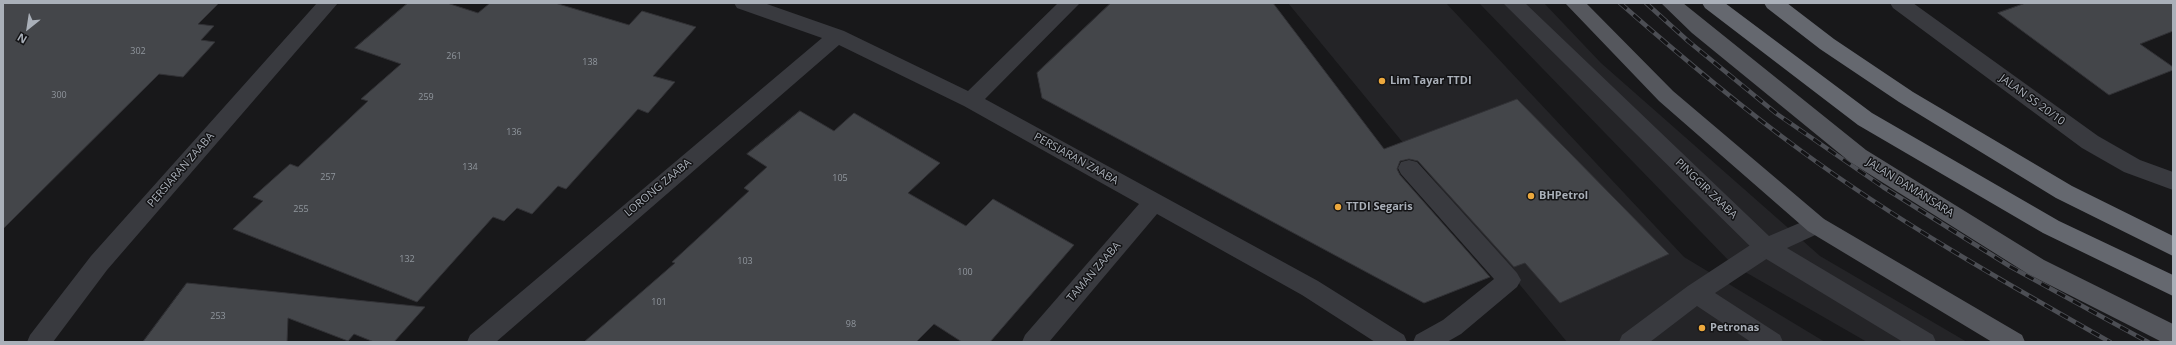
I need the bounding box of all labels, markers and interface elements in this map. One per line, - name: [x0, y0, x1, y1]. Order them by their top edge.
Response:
- north arrow: [8, 8, 48, 48]
- text: N: [14, 30, 29, 48]
- house number: 302: [130, 46, 146, 56]
- house number: 261: [446, 51, 462, 61]
- house number: 138: [582, 57, 598, 67]
- street label: JALAN SS 20/10: [1997, 72, 2067, 128]
- place label: Lim Tayar TTDI: [1390, 74, 1472, 88]
- marker: Lim Tayar TTDI: [1377, 76, 1387, 86]
- house number: 300: [51, 90, 67, 100]
- house number: 259: [418, 92, 434, 102]
- house number: 136: [506, 127, 522, 137]
- street label: PERSIARAN ZAABA: [145, 130, 217, 210]
- street label: PERSIARAN ZAABA: [1031, 130, 1121, 188]
- street label: LORONG ZAABA: [622, 156, 694, 220]
- street label: PINGGIR ZAABA: [1672, 156, 1740, 222]
- street label: JALAN DAMANSARA: [1864, 156, 1956, 220]
- house number: 134: [462, 162, 478, 172]
- house number: 257: [320, 172, 336, 182]
- house number: 105: [832, 173, 848, 183]
- place label: BHPetrol: [1539, 189, 1588, 203]
- marker: BHPetrol: [1526, 191, 1536, 201]
- place label: TTDI Segaris: [1346, 200, 1413, 214]
- marker: TTDI Segaris: [1333, 202, 1343, 212]
- house number: 255: [293, 204, 309, 214]
- street label: TAMAN ZAABA: [1064, 239, 1124, 305]
- house number: 132: [399, 254, 415, 264]
- house number: 103: [737, 256, 753, 266]
- house number: 100: [957, 267, 973, 277]
- house number: 101: [651, 297, 667, 307]
- house number: 253: [210, 311, 226, 321]
- house number: 98: [846, 319, 856, 329]
- place label: Petronas: [1710, 321, 1759, 335]
- marker: Petronas: [1697, 323, 1707, 333]

